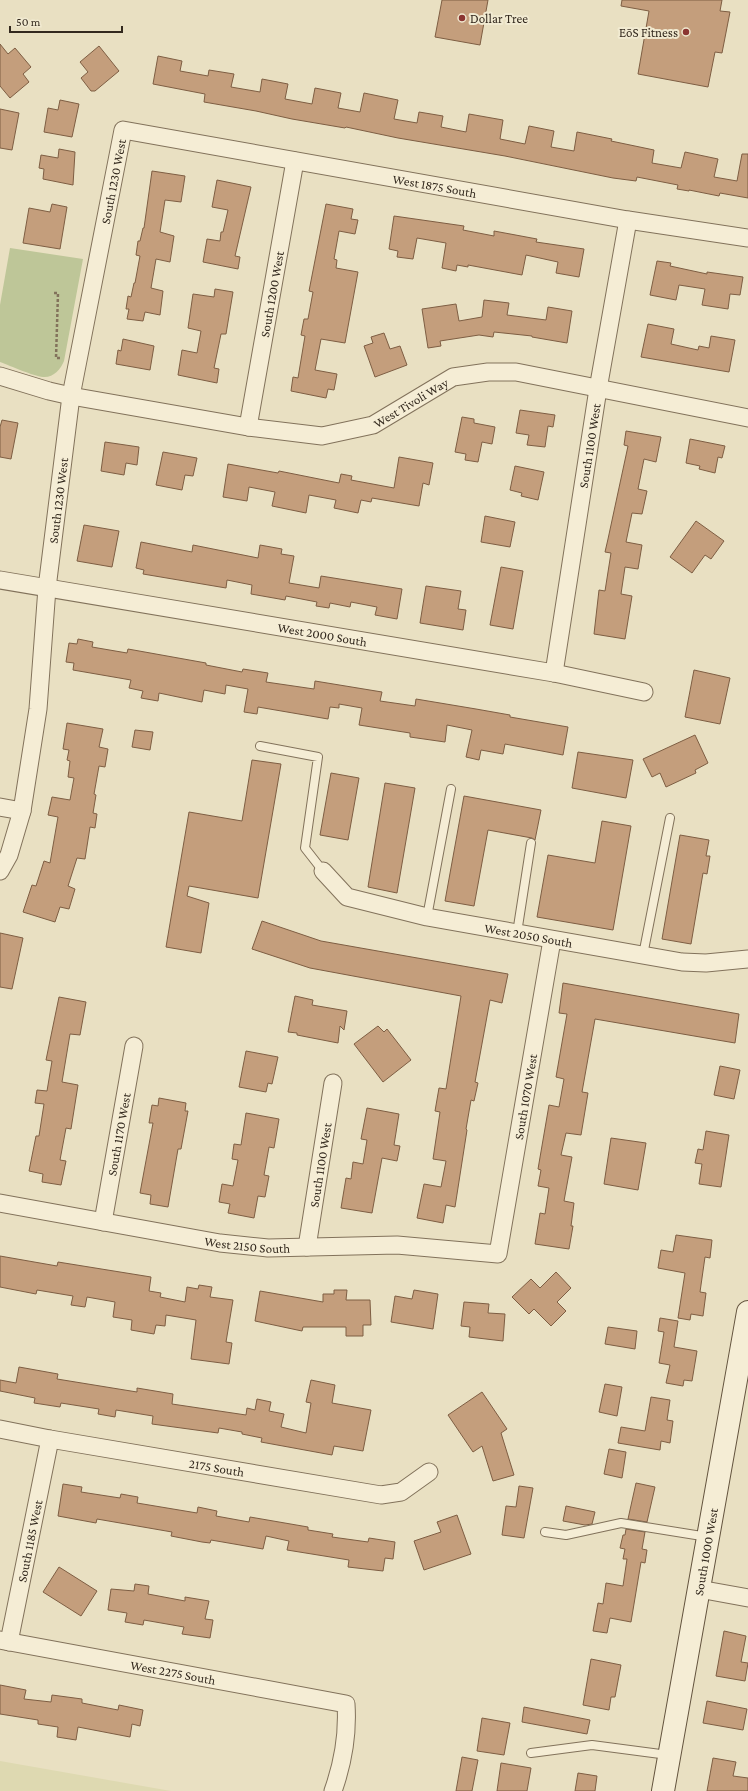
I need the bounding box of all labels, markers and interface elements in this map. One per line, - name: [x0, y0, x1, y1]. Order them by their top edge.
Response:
- scale bar: [10, 8, 122, 34]
- place label: Dollar Tree: [470, 11, 528, 26]
- marker: Dollar Tree: [457, 13, 467, 23]
- text: 50 m: [16, 15, 41, 29]
- place label: EōS Fitness: [619, 25, 678, 40]
- marker: EōS Fitness: [681, 27, 691, 37]
- street label: South 1230 West: [97, 137, 129, 225]
- street label: West 1875 South: [392, 171, 478, 200]
- street label: South 1200 West: [256, 249, 287, 338]
- street label: West Tivoli Way: [371, 374, 451, 431]
- street label: South 1100 West: [575, 402, 603, 489]
- street label: South 1230 West: [45, 456, 71, 544]
- street label: West 2000 South: [277, 619, 368, 649]
- street label: West 2050 South: [483, 920, 574, 950]
- street label: South 1070 West: [510, 1052, 540, 1141]
- street label: South 1170 West: [104, 1091, 133, 1177]
- street label: South 1100 West: [306, 1121, 334, 1208]
- street label: West 2150 South: [203, 1233, 290, 1256]
- street label: 2175 South: [188, 1455, 245, 1479]
- street label: South 1185 West: [14, 1498, 45, 1584]
- street label: South 1000 West: [690, 1506, 721, 1597]
- street label: West 2275 South: [129, 1657, 217, 1687]

